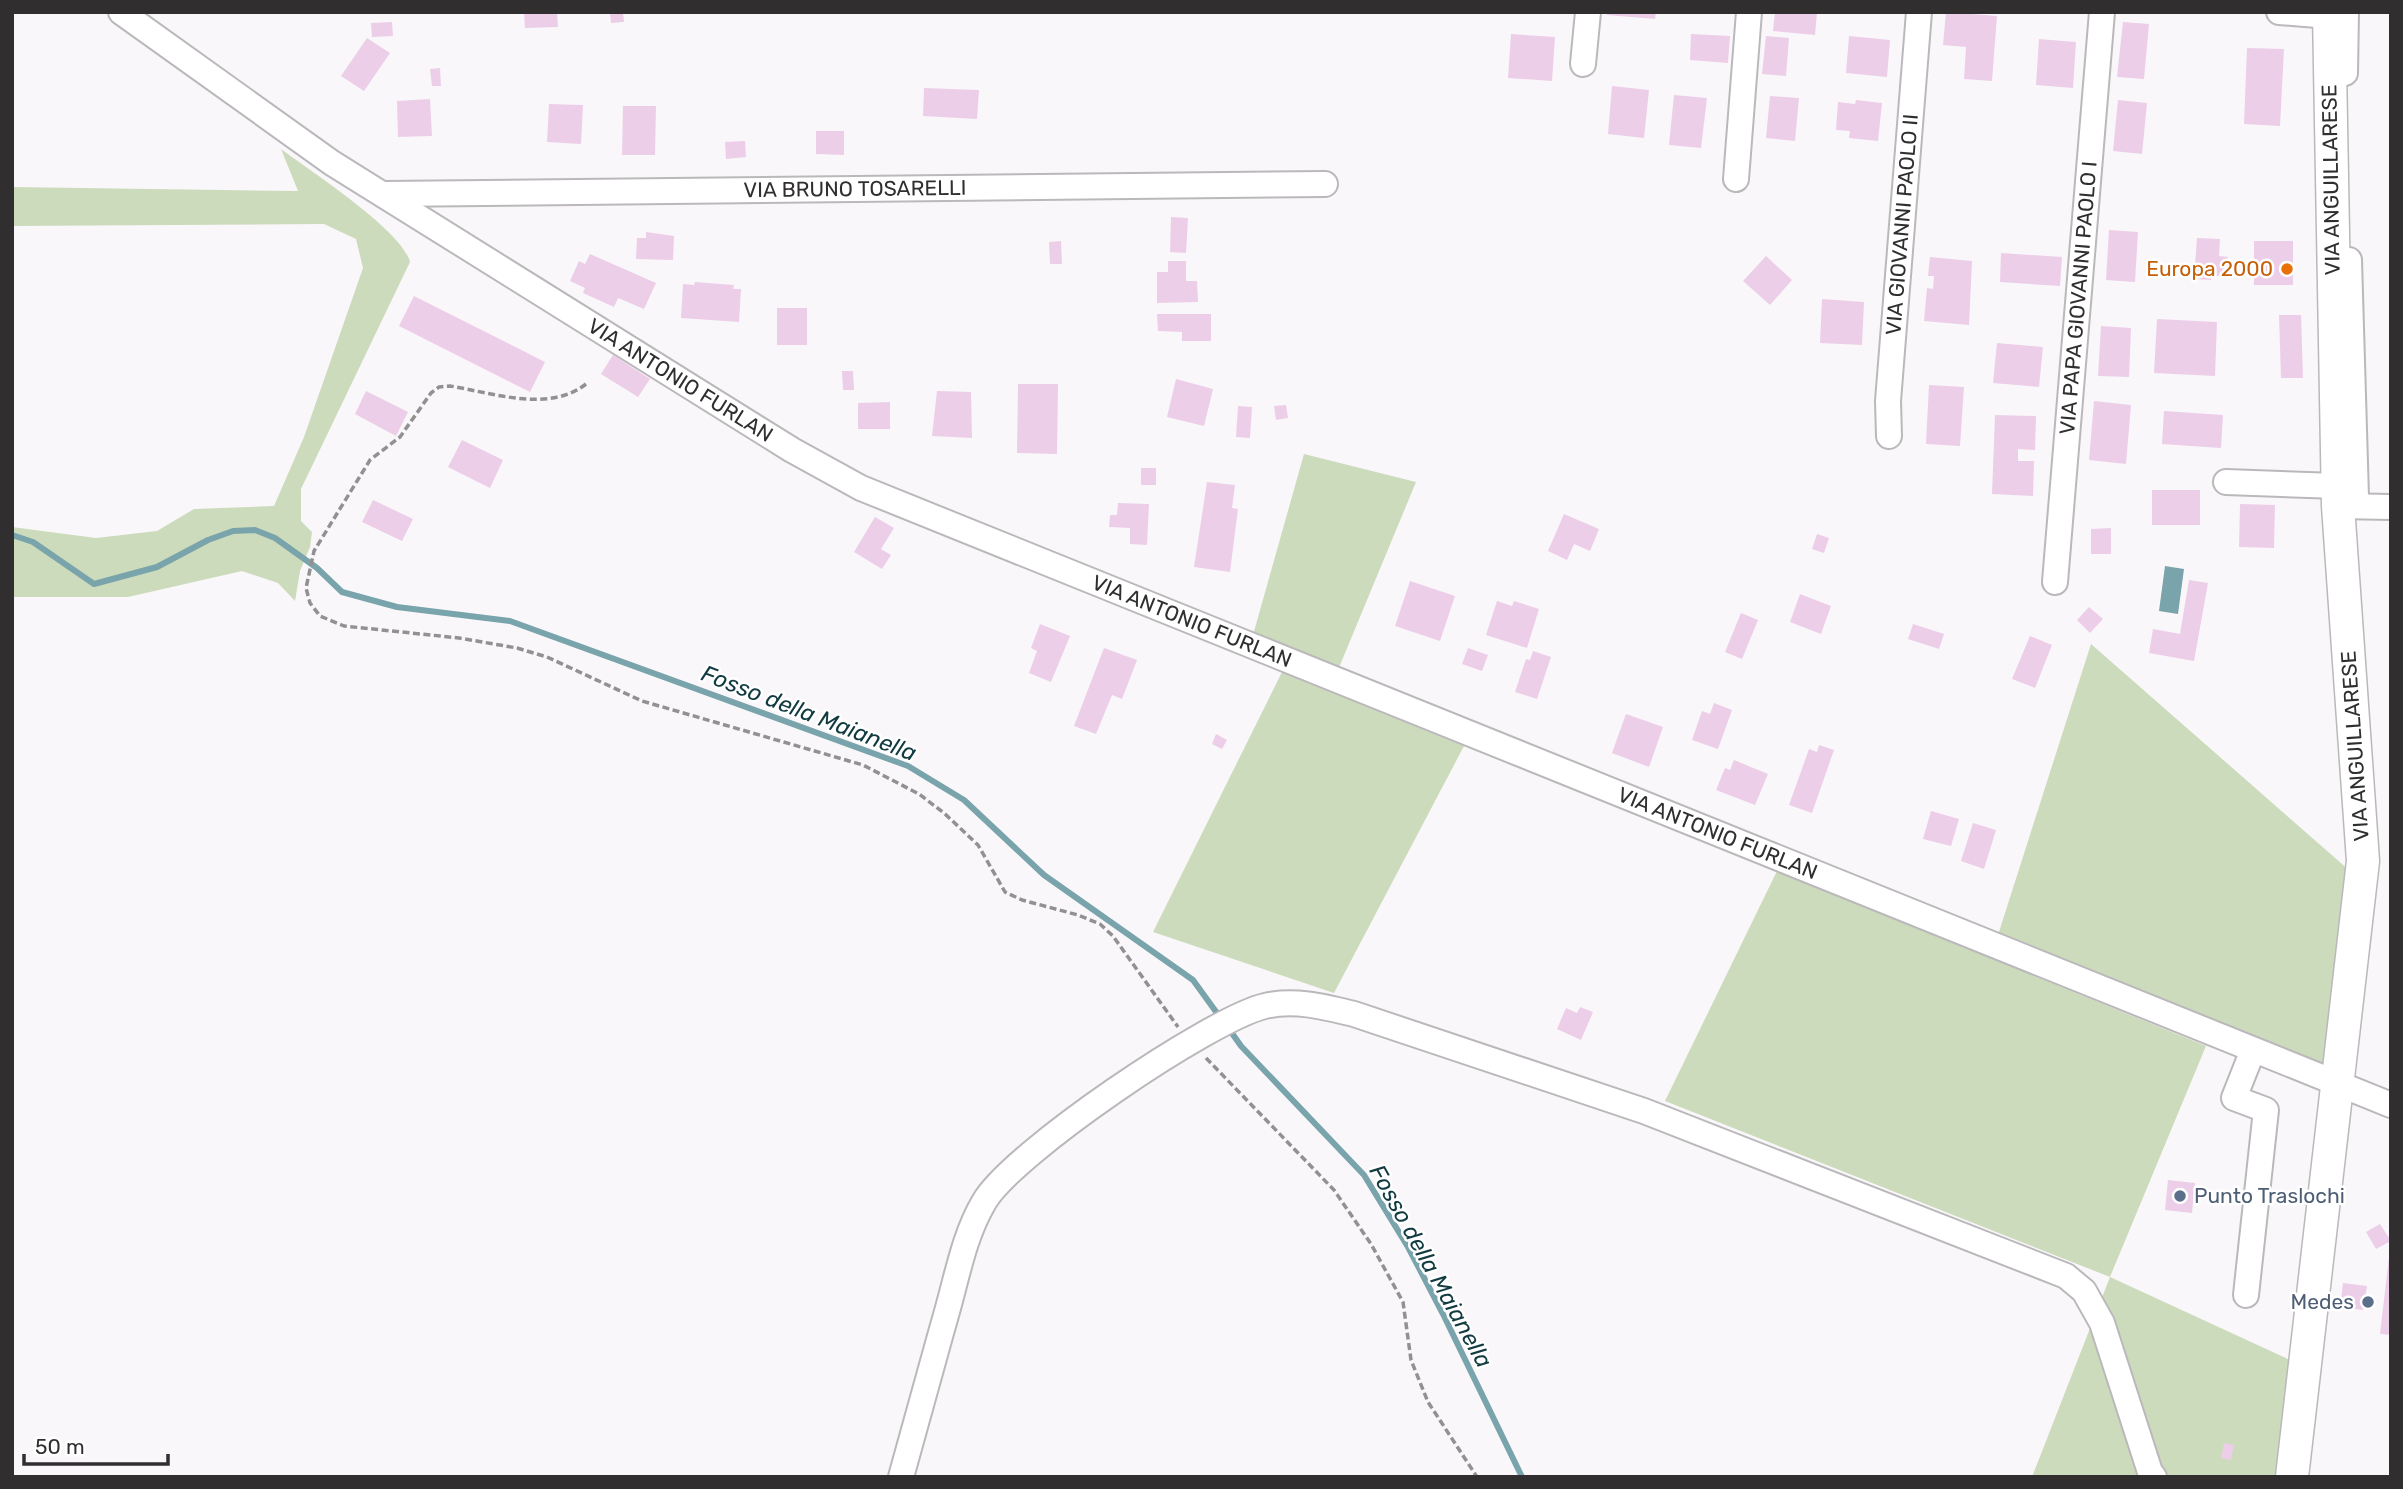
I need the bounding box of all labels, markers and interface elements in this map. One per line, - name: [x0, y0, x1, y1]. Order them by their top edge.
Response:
- street label: VIA ANGUILLARESE: [2316, 84, 2345, 276]
- street label: VIA GIOVANNI PAOLO II: [1880, 113, 1923, 336]
- street label: VIA PAPA GIOVANNI PAOLO I: [2054, 160, 2102, 436]
- street label: VIA BRUNO TOSARELLI: [743, 175, 967, 202]
- place label: Europa 2000: [2146, 256, 2273, 281]
- marker: Europa 2000: [2279, 261, 2295, 277]
- street label: VIA ANTONIO FURLAN: [583, 313, 778, 447]
- street label: VIA ANTONIO FURLAN: [1088, 569, 1295, 672]
- street label: VIA ANGUILLARESE: [2335, 650, 2374, 842]
- water label: Fosso della Maianella: [698, 659, 920, 767]
- street label: VIA ANTONIO FURLAN: [1614, 781, 1821, 884]
- water label: Fosso della Maianella: [1363, 1159, 1499, 1373]
- place label: Punto Traslochi: [2194, 1183, 2345, 1208]
- marker: Punto Traslochi: [2172, 1188, 2188, 1204]
- place label: Medes: [2291, 1289, 2354, 1314]
- marker: Medes: [2360, 1294, 2376, 1310]
- scale bar: [24, 1422, 168, 1466]
- text: 50 m: [35, 1434, 85, 1459]

